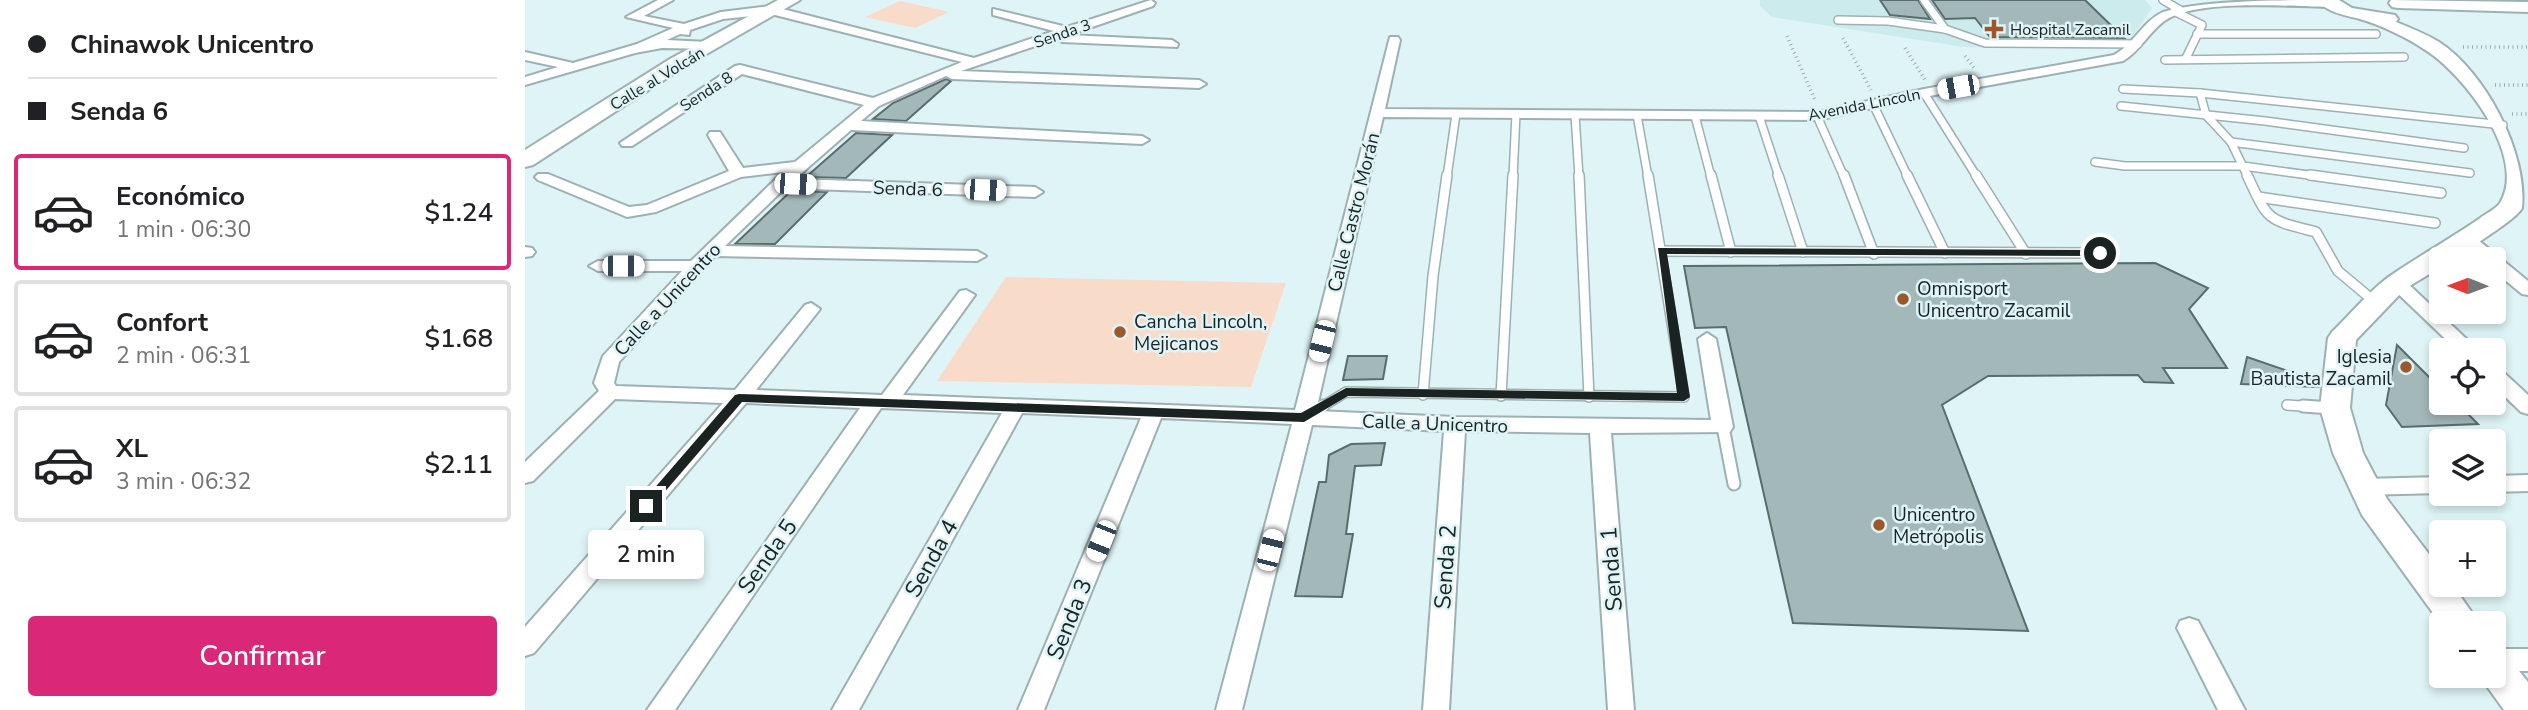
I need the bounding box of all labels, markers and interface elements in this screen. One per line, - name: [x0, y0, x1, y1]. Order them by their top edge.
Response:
- street label: Senda 3: [1031, 14, 1094, 54]
- marker: Hospital Zacamil: [1984, 19, 2004, 39]
- place label: Hospital Zacamil: [2010, 19, 2131, 41]
- text: Chinawok Unicentro: [70, 27, 314, 62]
- street label: Calle al Volcán: [606, 42, 709, 116]
- street label: Senda 8: [676, 67, 737, 117]
- car: [1936, 73, 1981, 101]
- street label: Avenida Lincoln: [1806, 83, 1922, 127]
- text: Senda 6: [70, 94, 168, 129]
- street label: Calle Castro Morán: [1322, 130, 1386, 295]
- car: [774, 173, 817, 195]
- street label: Senda 6: [873, 175, 943, 203]
- text: Económico: [116, 179, 245, 214]
- car: [964, 179, 1007, 201]
- icon: car: [32, 181, 95, 244]
- text: $1.24: [424, 195, 493, 230]
- text: 1 min · 06:30: [116, 214, 251, 245]
- street label: Calle a Unicentro: [608, 237, 727, 362]
- route start: [2084, 237, 2116, 269]
- north arrow: [2429, 247, 2506, 324]
- map controls: [2429, 247, 2506, 688]
- car: [603, 256, 645, 277]
- place label: Omnisport Unicentro Zacamil: [1917, 276, 2071, 324]
- marker: Omnisport Unicentro Zacamil: [1895, 291, 1911, 307]
- text: Confort: [116, 305, 208, 340]
- icon: car: [32, 307, 95, 370]
- place label: Cancha Lincoln, Mejicanos: [1134, 309, 1267, 357]
- car: [1307, 318, 1338, 364]
- text: $1.68: [424, 321, 493, 356]
- marker: Cancha Lincoln, Mejicanos: [1112, 324, 1128, 340]
- button: locate: [2429, 338, 2506, 415]
- text: 2 min · 06:31: [116, 340, 251, 371]
- place label: Iglesia Bautista Zacamil: [2251, 344, 2392, 392]
- marker: Iglesia Bautista Zacamil: [2398, 359, 2414, 375]
- street label: Calle a Unicentro: [1362, 408, 1508, 440]
- button: layers: [2429, 429, 2506, 506]
- text: XL: [116, 431, 148, 466]
- icon: car: [32, 433, 95, 496]
- text: $2.11: [424, 447, 493, 482]
- text: 3 min · 06:32: [116, 466, 251, 497]
- route end: [630, 490, 662, 522]
- place label: Unicentro Metrópolis: [1893, 502, 1984, 550]
- street label: Senda 5: [730, 513, 804, 600]
- street label: Senda 4: [897, 514, 966, 603]
- marker: Unicentro Metrópolis: [1871, 517, 1887, 533]
- car: [1084, 518, 1119, 564]
- button: +: [2429, 520, 2506, 597]
- street label: Senda 2: [1427, 524, 1464, 610]
- street label: Senda 1: [1593, 526, 1630, 612]
- car: [1255, 527, 1286, 573]
- callout: 2 min: [588, 530, 704, 580]
- text: 2 min: [617, 539, 675, 570]
- street label: Senda 3: [1039, 574, 1100, 664]
- button: −: [2429, 611, 2506, 688]
- button: Confirmar: [28, 616, 497, 696]

